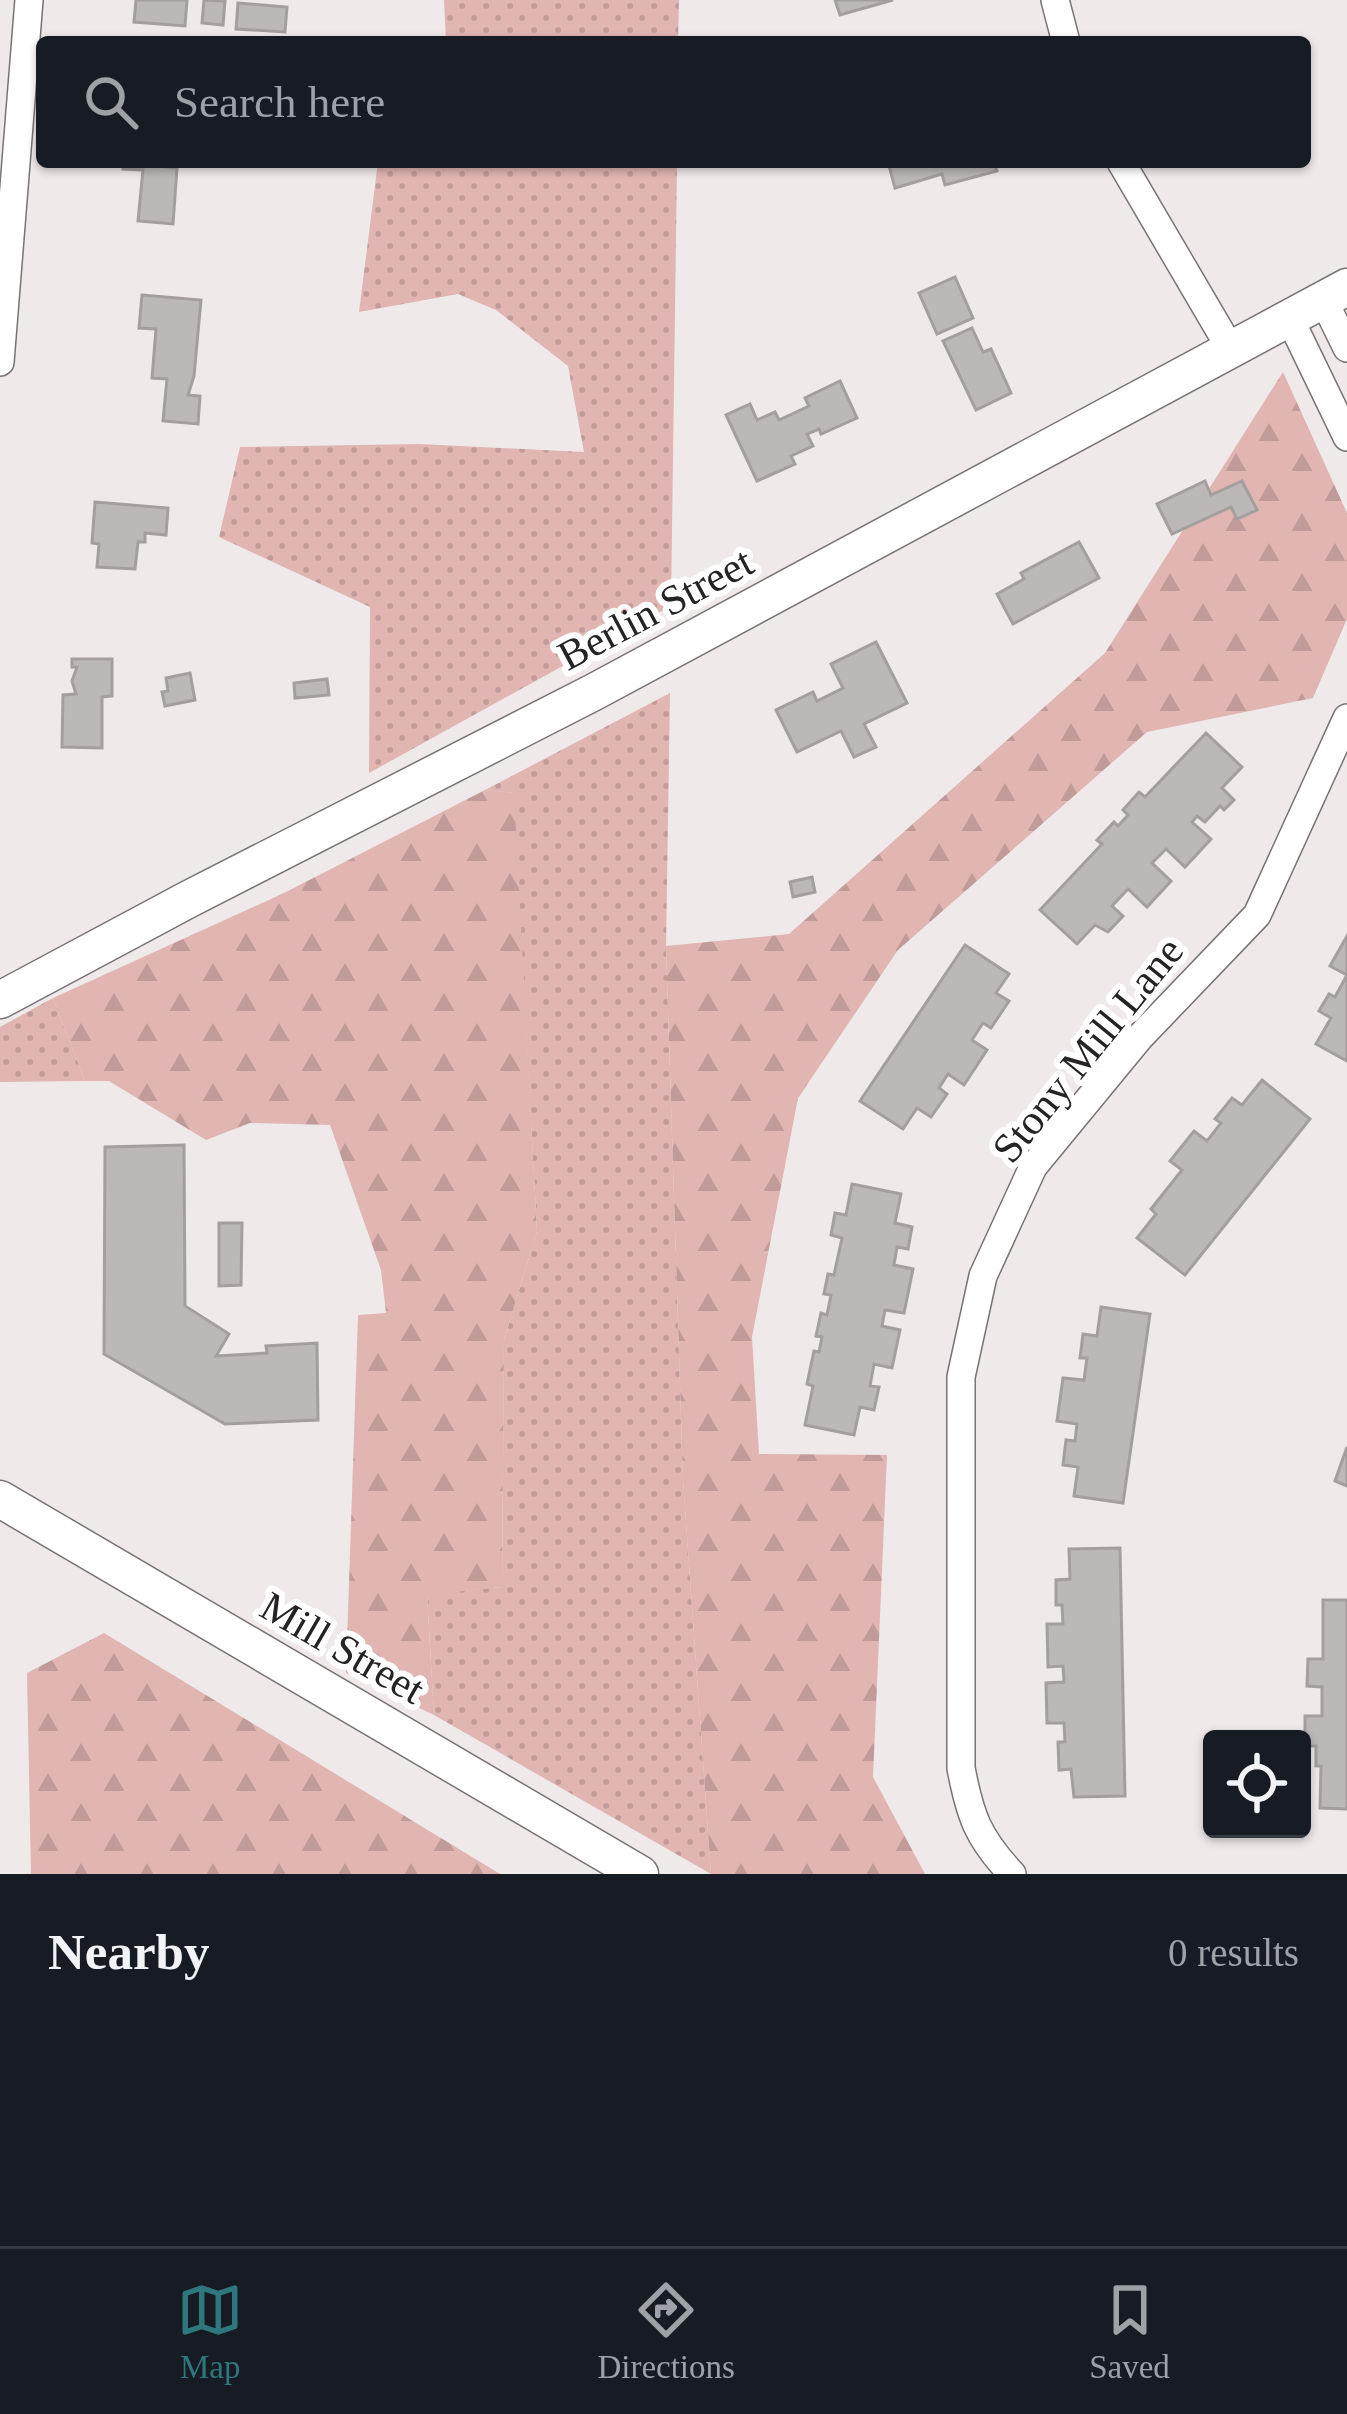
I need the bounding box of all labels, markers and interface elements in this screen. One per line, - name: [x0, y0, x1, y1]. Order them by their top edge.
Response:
- search box: [36, 36, 1311, 168]
- icon: search: [78, 69, 144, 135]
- text: Search here: [174, 77, 385, 127]
- street label: Berlin Street: [550, 538, 761, 679]
- street label: Stony Mill Lane: [983, 928, 1192, 1171]
- street label: Mill Street: [253, 1583, 433, 1713]
- map controls: [1203, 1730, 1311, 1838]
- button: locate: [1203, 1730, 1311, 1838]
- text: Nearby: [48, 1924, 209, 1980]
- text: 0 results: [1168, 1931, 1299, 1974]
- tab: Map: [177, 2277, 243, 2386]
- tab: Directions: [597, 2277, 735, 2386]
- tab: Saved: [1089, 2277, 1170, 2386]

